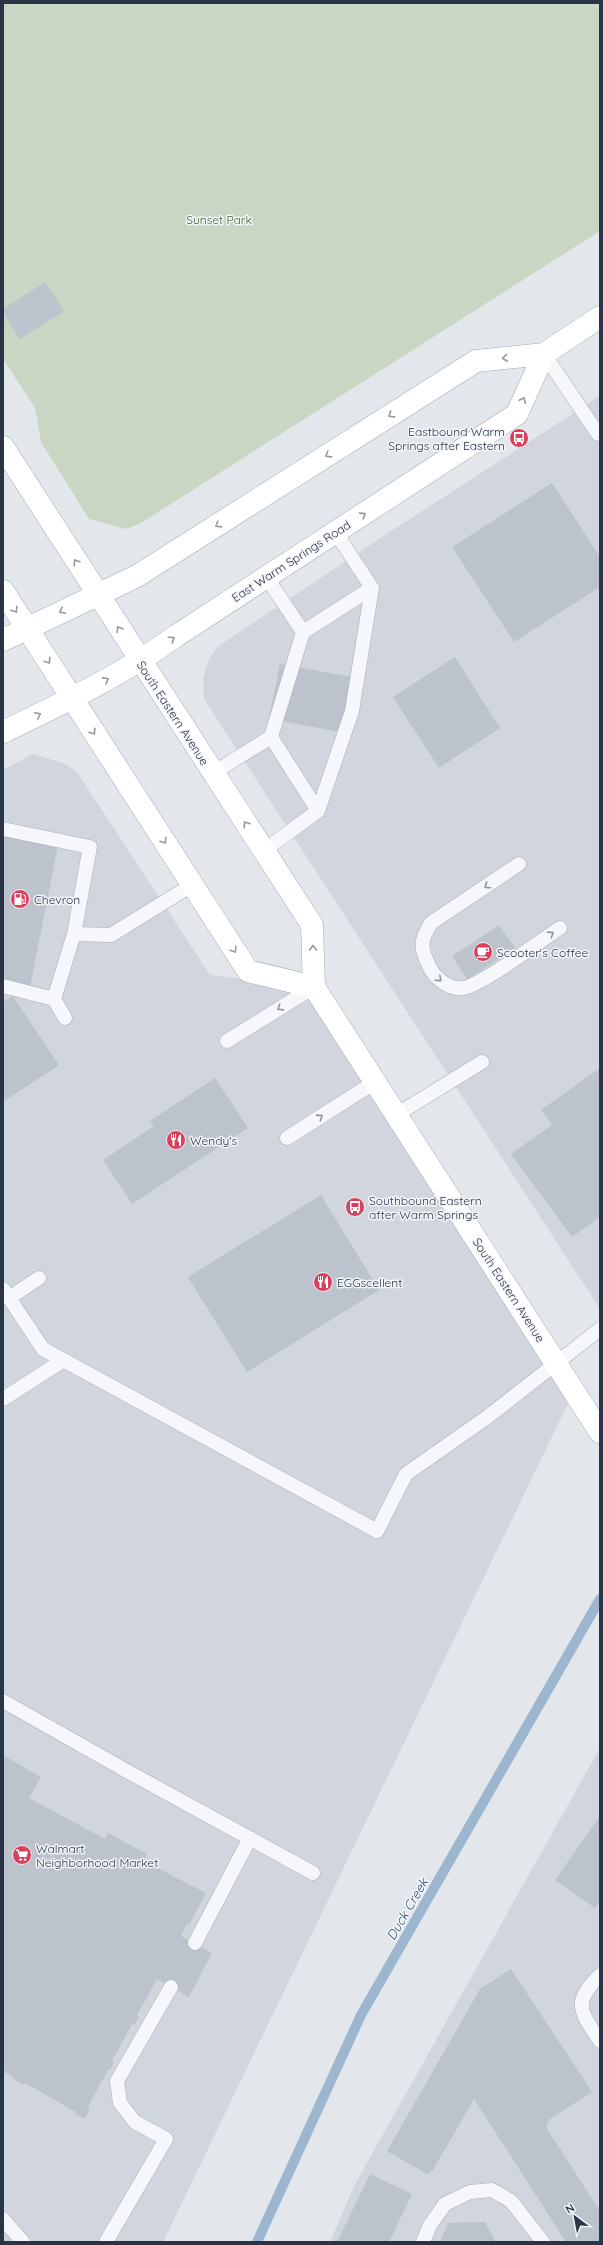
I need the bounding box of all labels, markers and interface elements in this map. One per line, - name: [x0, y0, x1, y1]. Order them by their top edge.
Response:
- park label: Sunset Park: [186, 212, 252, 227]
- one-way arrow: [502, 353, 508, 362]
- one-way arrow: [519, 396, 527, 403]
- one-way arrow: [388, 411, 395, 418]
- place label: Eastbound Warm Springs after Eastern: [388, 424, 505, 453]
- bus stop icon: Eastbound Warm Springs after Eastern: [508, 427, 530, 449]
- one-way arrow: [325, 450, 332, 458]
- one-way arrow: [359, 512, 366, 520]
- street label: East Warm Springs Road: [229, 517, 353, 605]
- one-way arrow: [215, 520, 222, 527]
- one-way arrow: [74, 559, 81, 566]
- one-way arrow: [10, 606, 18, 613]
- one-way arrow: [59, 606, 67, 614]
- one-way arrow: [117, 626, 124, 633]
- one-way arrow: [168, 636, 175, 644]
- one-way arrow: [43, 657, 51, 664]
- street label: South Eastern Avenue: [134, 658, 212, 768]
- one-way arrow: [102, 678, 109, 685]
- one-way arrow: [33, 712, 41, 720]
- one-way arrow: [88, 727, 95, 734]
- one-way arrow: [243, 821, 251, 828]
- one-way arrow: [159, 837, 166, 844]
- one-way arrow: [484, 881, 491, 889]
- fuel station icon: Chevron: [9, 888, 31, 910]
- place label: Chevron: [34, 892, 80, 907]
- one-way arrow: [547, 931, 554, 939]
- cafe icon: Scooter's Coffee: [472, 941, 494, 963]
- one-way arrow: [308, 945, 317, 951]
- place label: Scooter's Coffee: [497, 945, 589, 960]
- one-way arrow: [229, 946, 237, 953]
- one-way arrow: [434, 974, 442, 981]
- one-way arrow: [277, 1003, 284, 1010]
- one-way arrow: [316, 1114, 323, 1122]
- restaurant icon: Wendy's: [165, 1129, 187, 1151]
- place label: Wendy's: [190, 1133, 238, 1148]
- place label: Southbound Eastern after Warm Springs: [369, 1193, 482, 1222]
- bus stop icon: Southbound Eastern after Warm Springs: [344, 1196, 366, 1218]
- street label: South Eastern Avenue: [470, 1235, 548, 1345]
- restaurant icon: EGGscellent: [312, 1271, 334, 1293]
- place label: EGGscellent: [337, 1275, 402, 1290]
- place label: Walmart Neighborhood Market: [36, 1841, 158, 1870]
- supermarket icon: Walmart Neighborhood Market: [11, 1844, 33, 1866]
- water label: Duck Creek: [383, 1874, 432, 1943]
- north arrow: [555, 2197, 595, 2237]
- text: N: [563, 2200, 577, 2217]

